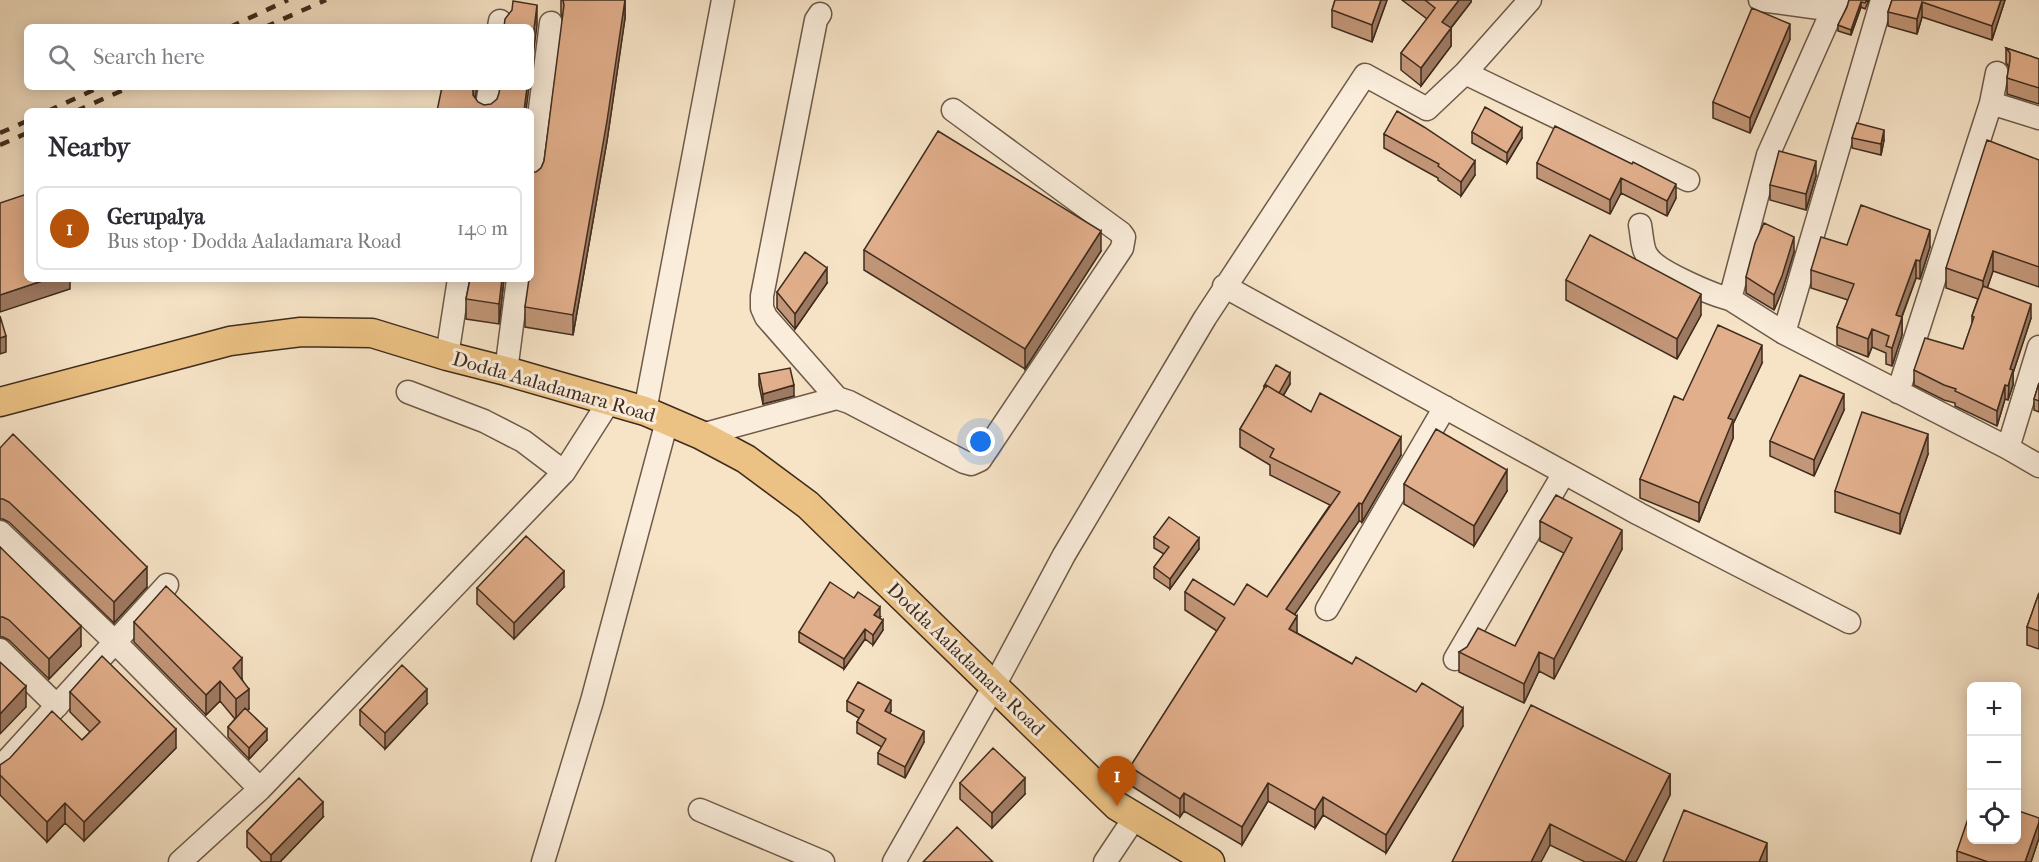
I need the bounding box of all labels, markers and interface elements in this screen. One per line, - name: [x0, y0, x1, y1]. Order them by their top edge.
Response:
- search box: [24, 24, 534, 90]
- icon: search: [45, 41, 78, 74]
- text: Search here: [93, 44, 205, 70]
- text: Nearby: [48, 132, 130, 163]
- text: Gerupalya: [107, 204, 205, 230]
- text: 1: [66, 217, 73, 240]
- text: 140 m: [457, 217, 508, 240]
- text: Bus stop · Dodda Aaladamara Road: [107, 230, 401, 253]
- street label: Dodda Aaladamara Road: [450, 347, 659, 427]
- your location: [966, 427, 995, 456]
- street label: Dodda Aaladamara Road: [882, 578, 1050, 741]
- map controls: [1967, 682, 2021, 844]
- button: +: [1967, 682, 2021, 736]
- button: −: [1967, 736, 2021, 790]
- pin: 1: [1098, 756, 1136, 806]
- button: locate: [1967, 790, 2021, 844]

